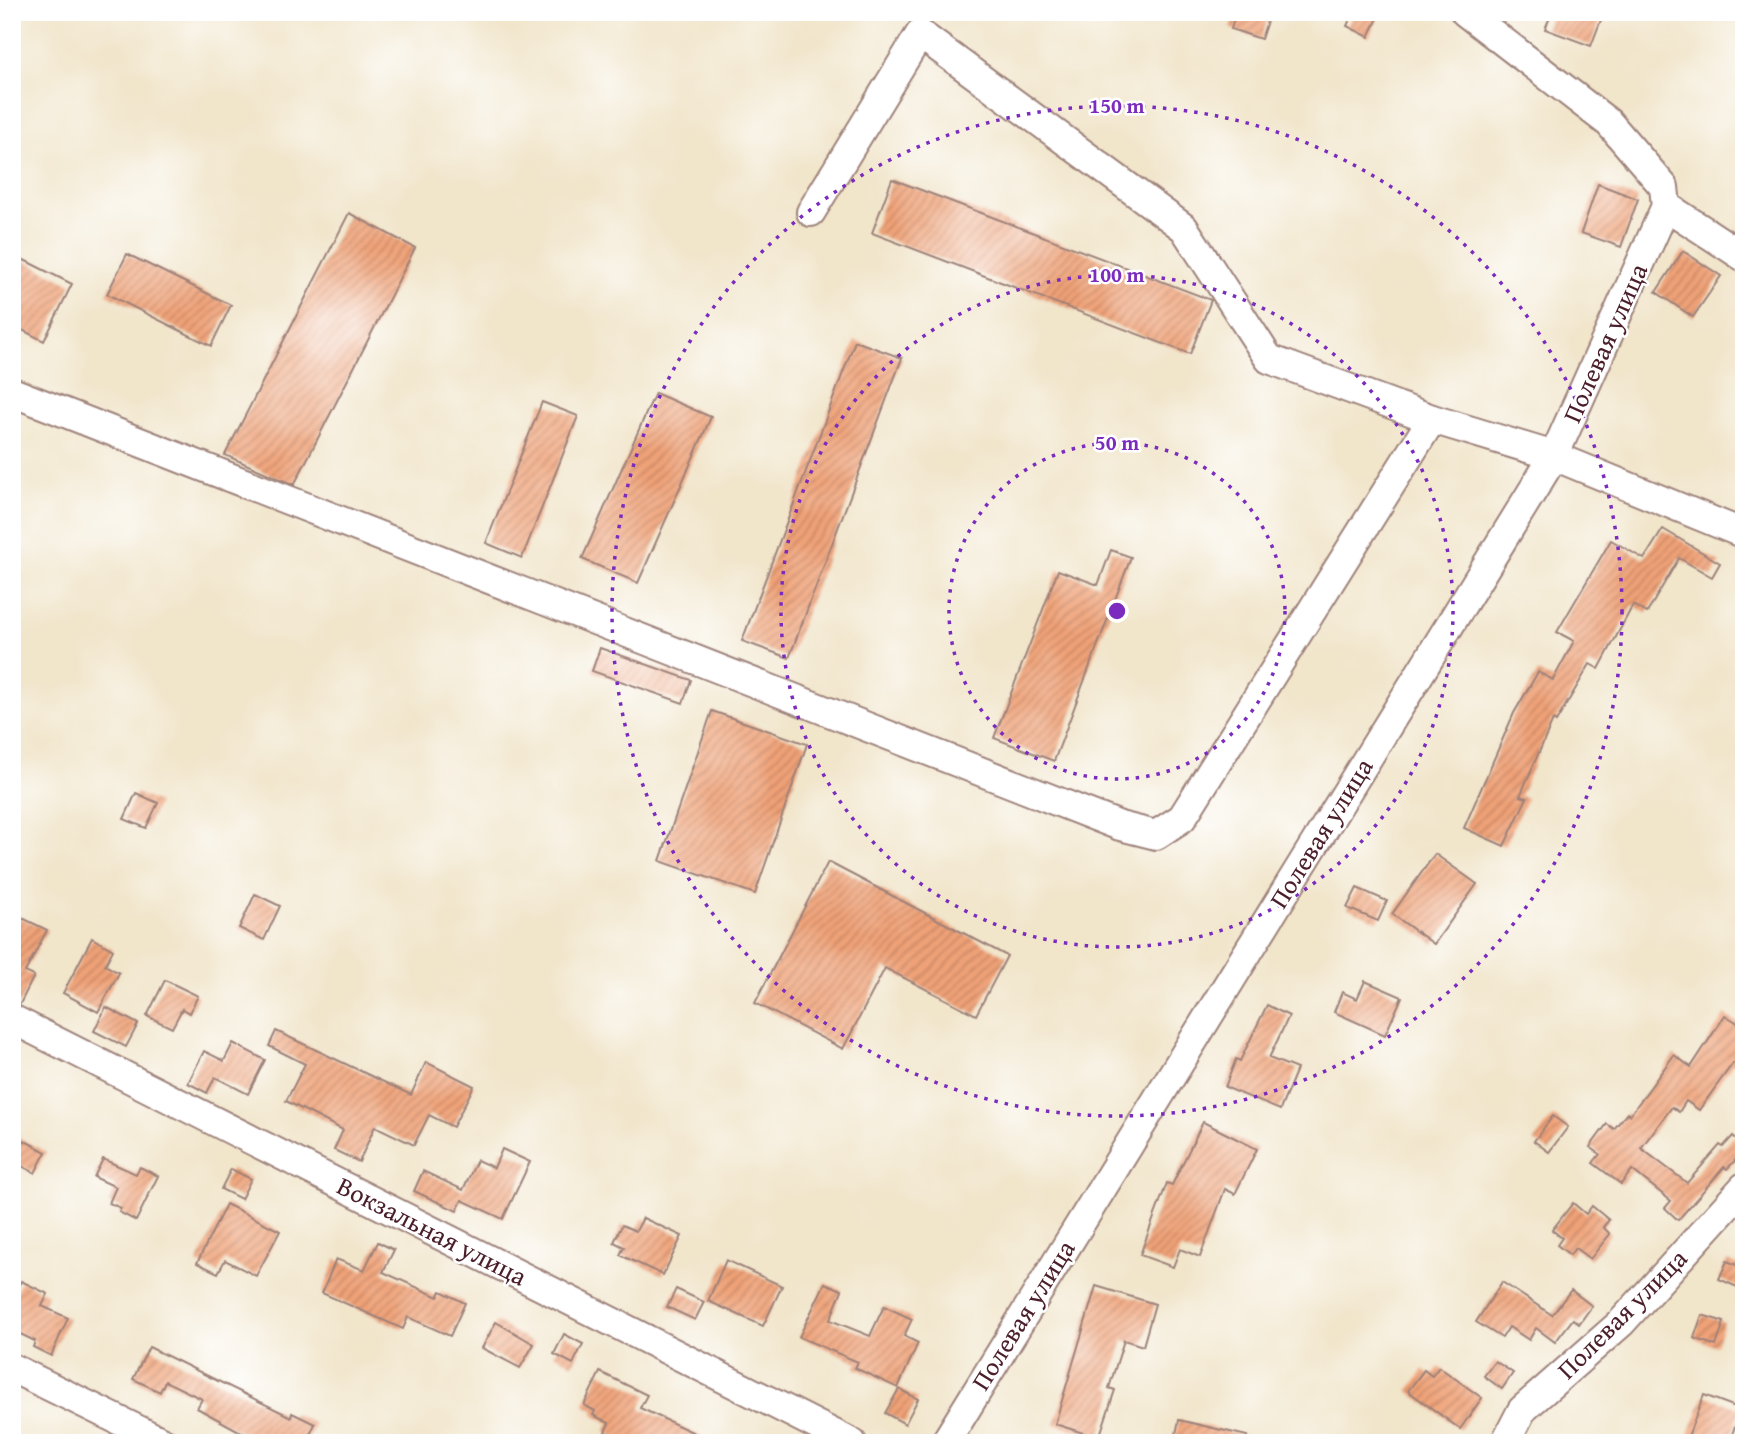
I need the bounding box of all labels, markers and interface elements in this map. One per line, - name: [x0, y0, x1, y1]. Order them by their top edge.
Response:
- text: 150 m: [1089, 90, 1145, 121]
- street label: Полевая улица: [1552, 256, 1657, 429]
- text: 100 m: [1089, 259, 1145, 290]
- text: 50 m: [1095, 427, 1139, 458]
- centre of rings: [1105, 599, 1129, 623]
- street label: Полевая улица: [1259, 750, 1383, 915]
- street label: Вокзальная улица: [331, 1166, 534, 1296]
- street label: Полевая улица: [961, 1232, 1085, 1397]
- street label: Полевая улица: [1548, 1239, 1696, 1388]

